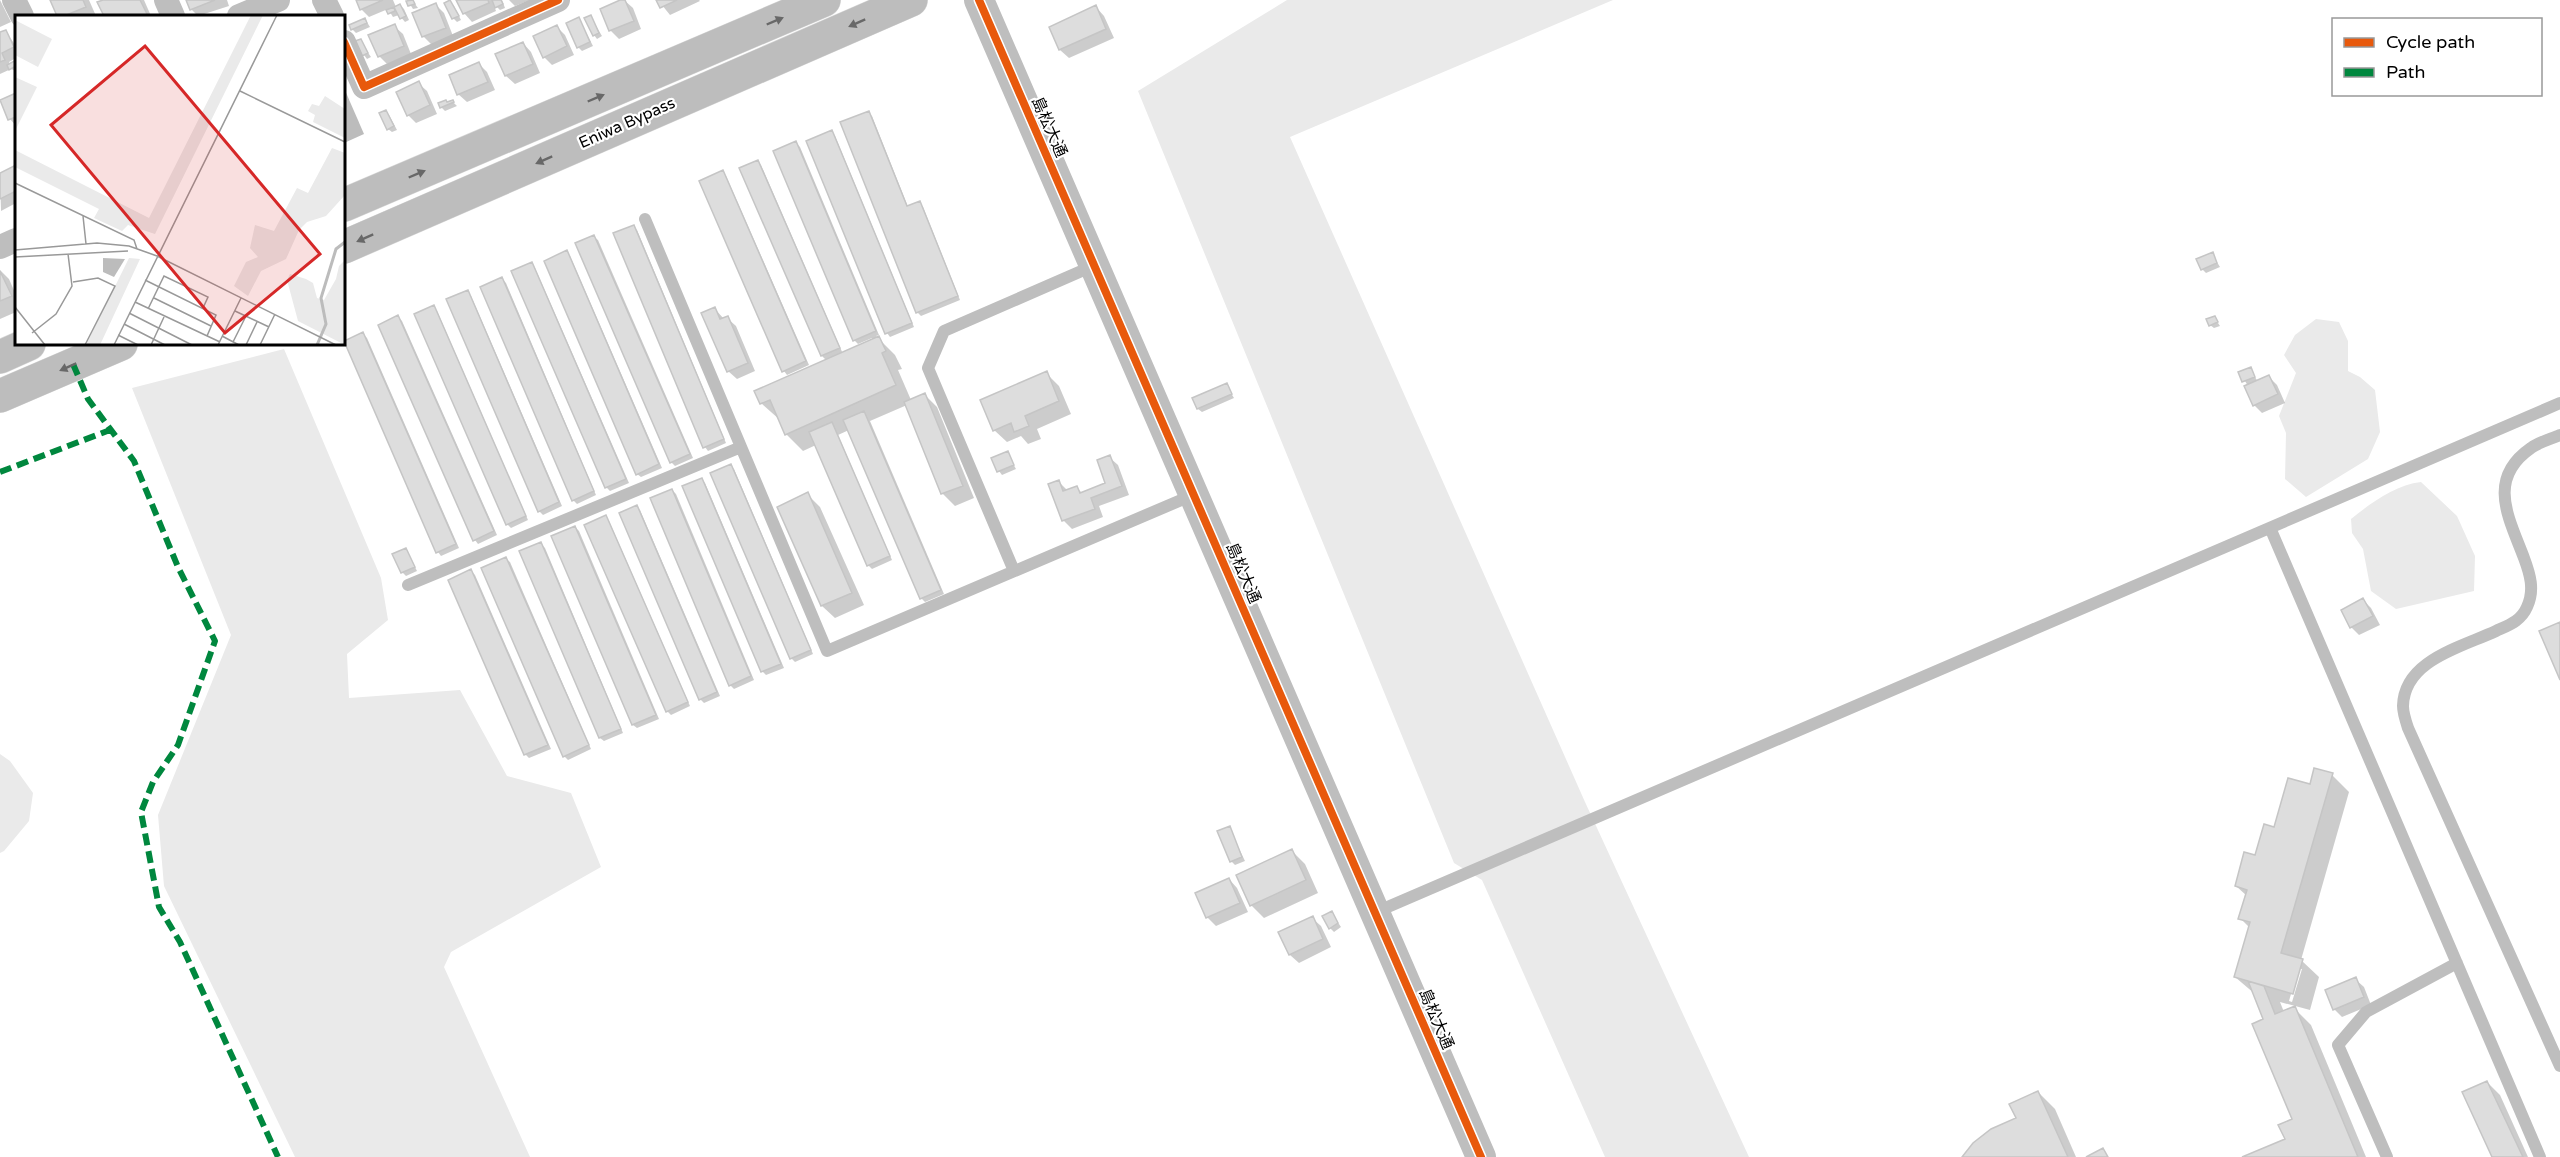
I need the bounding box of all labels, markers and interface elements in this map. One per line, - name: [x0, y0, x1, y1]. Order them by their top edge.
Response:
- inset map: [15, 15, 345, 345]
- one-way arrow: [767, 16, 785, 26]
- one-way arrow: [848, 18, 866, 28]
- legend: [2332, 18, 2542, 96]
- text: Cycle path: [2386, 31, 2475, 53]
- text: Path: [2386, 61, 2425, 83]
- one-way arrow: [587, 92, 605, 102]
- street label: Eniwa Bypass: [576, 93, 678, 153]
- street label: 島松大通: [1027, 94, 1071, 160]
- one-way arrow: [535, 155, 552, 164]
- one-way arrow: [408, 169, 426, 179]
- one-way arrow: [356, 233, 374, 243]
- one-way arrow: [58, 362, 76, 372]
- street label: 島松大通: [1221, 540, 1265, 606]
- street label: 島松大通: [1414, 986, 1458, 1052]

